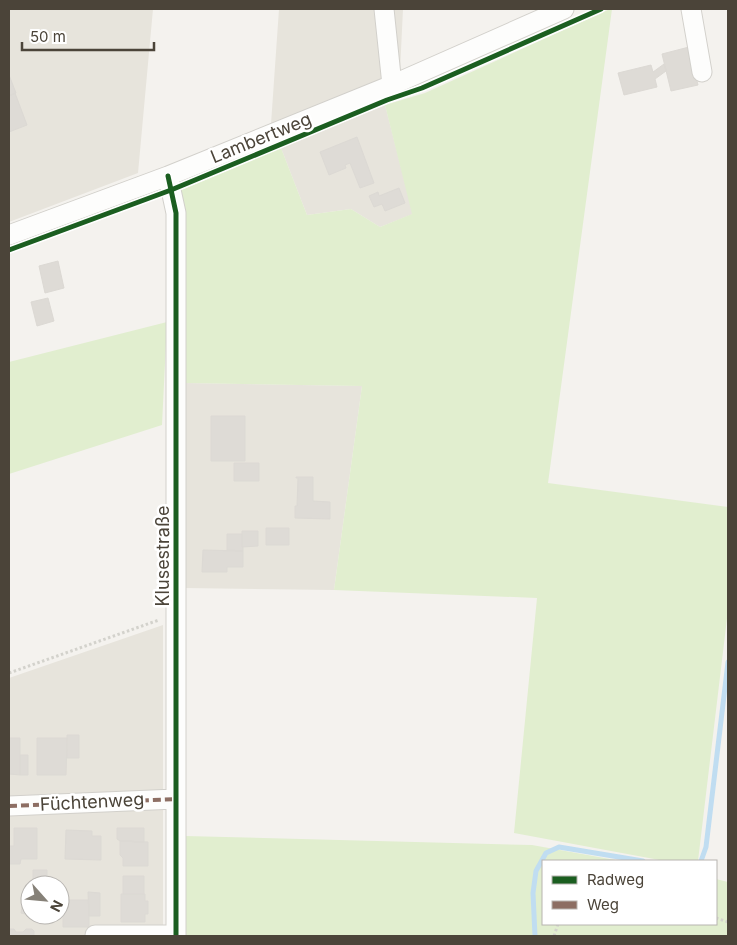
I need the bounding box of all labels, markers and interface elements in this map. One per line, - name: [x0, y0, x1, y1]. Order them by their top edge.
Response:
- scale bar: [22, 20, 155, 52]
- text: 50 m: [30, 27, 66, 46]
- street label: Lambertweg: [207, 108, 314, 167]
- street label: Klusestraße: [152, 506, 173, 606]
- street label: Füchtenweg: [39, 788, 145, 815]
- legend: [542, 860, 717, 925]
- text: Radweg: [587, 870, 644, 889]
- north arrow: [20, 875, 70, 925]
- text: Weg: [587, 895, 619, 914]
- text: N: [47, 898, 67, 915]

